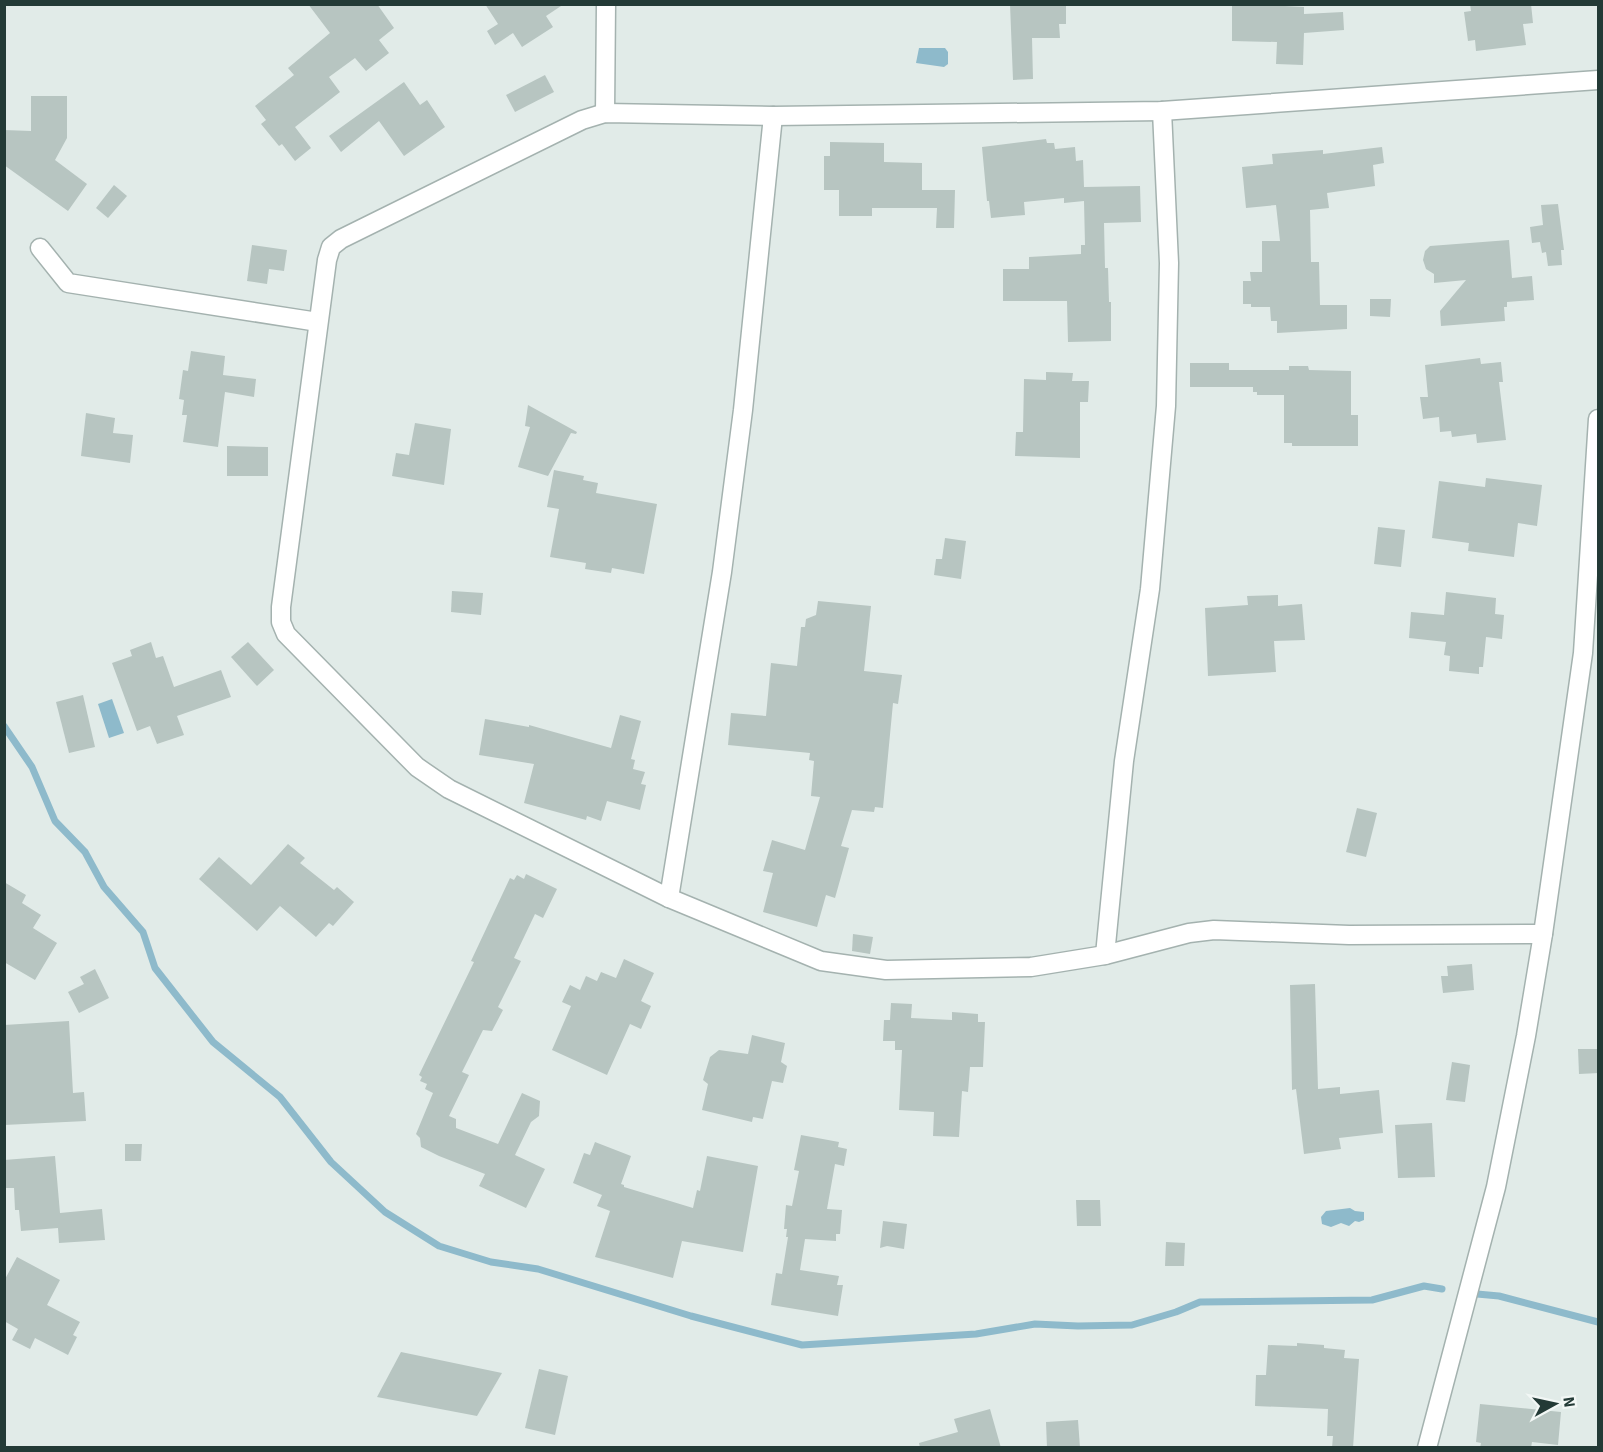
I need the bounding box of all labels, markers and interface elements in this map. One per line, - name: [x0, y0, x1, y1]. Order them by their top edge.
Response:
- north arrow: [1525, 1374, 1585, 1434]
- text: N: [1557, 1395, 1580, 1409]

